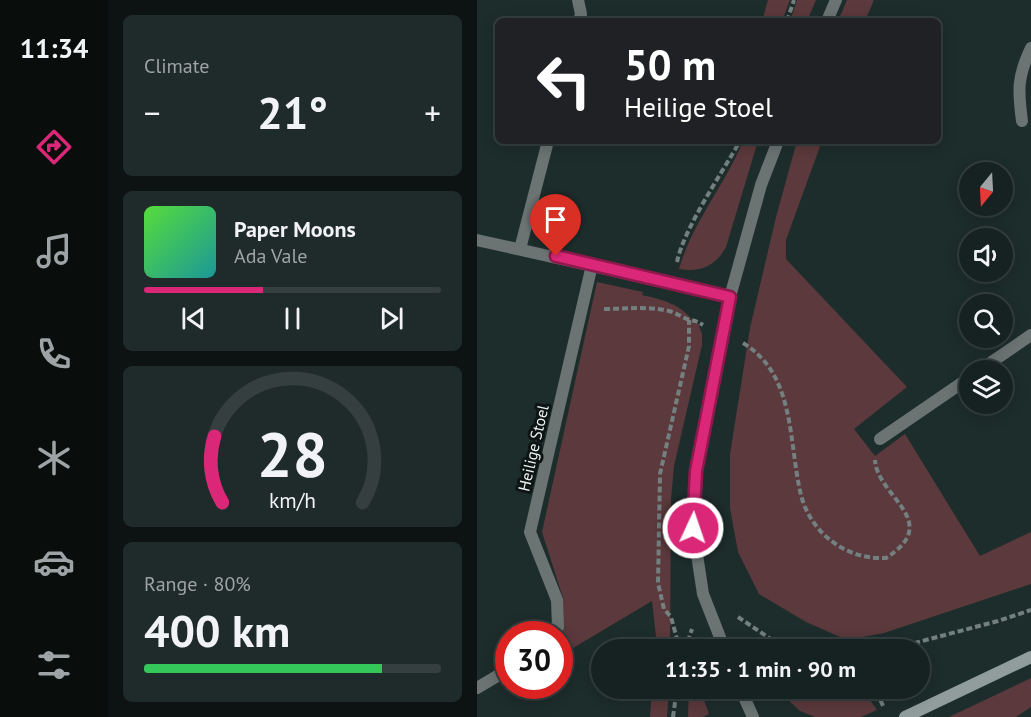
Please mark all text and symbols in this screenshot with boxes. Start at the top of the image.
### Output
text: 11:34 [20,31,88,65]
text: 50 m [624,37,716,92]
icon: left [525,42,603,120]
text: Climate [144,53,210,79]
text: 21° [257,83,328,141]
text: Heilige Stoel [624,90,773,124]
text: − [144,91,161,134]
text: + [424,91,441,134]
icon: directions [33,126,75,168]
north arrow [959,162,1013,216]
map controls [959,162,1013,414]
pin [530,194,581,256]
icon: arrive [539,203,572,236]
text: Paper Moons [234,215,356,243]
button: sound [959,228,1013,282]
icon: music [33,230,75,272]
text: Ada Vale [234,243,307,269]
button: search [959,294,1013,348]
icon: previous [177,302,210,335]
icon: pause [276,302,309,335]
icon: next [375,302,408,335]
icon: phone [33,333,75,375]
button: layers [959,360,1013,414]
street label: Heilige Stoel [513,402,553,493]
text: 28 [257,413,328,494]
icon: climate [33,437,75,479]
text: km/h [269,487,316,515]
position arrow [661,496,725,560]
icon: car [33,541,75,583]
text: Range · 80% [144,571,251,597]
text: 400 km [144,601,290,659]
speed limit sign: 30 [495,621,573,699]
icon: filters [33,644,75,686]
text: 11:35 · 1 min · 90 m [665,655,856,683]

